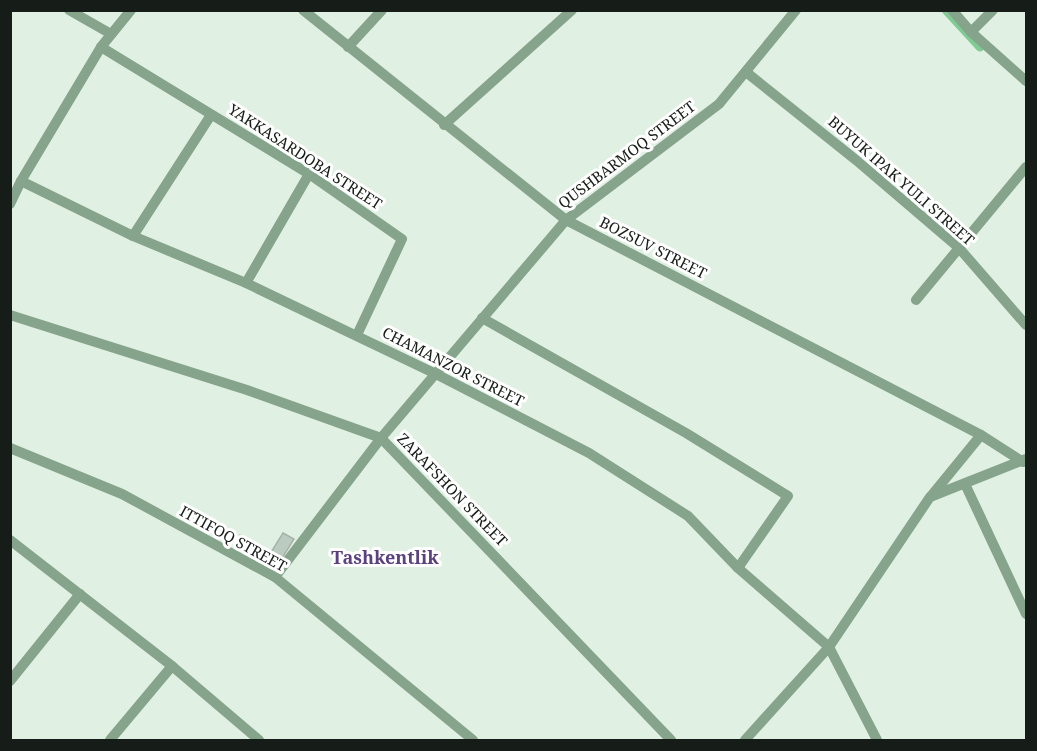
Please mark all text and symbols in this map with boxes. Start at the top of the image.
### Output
street label: QUSHBARMOQ STREET [554,96,699,212]
street label: YAKKASARDOBA STREET [224,98,386,213]
street label: BUYUK IPAK YULI STREET [824,111,979,249]
street label: BOZSUV STREET [597,212,710,283]
street label: CHAMANZOR STREET [379,322,528,411]
street label: ZARAFSHON STREET [393,428,512,550]
street label: ITTIFOQ STREET [177,500,290,576]
district label: Tashkentlik [331,545,439,569]

